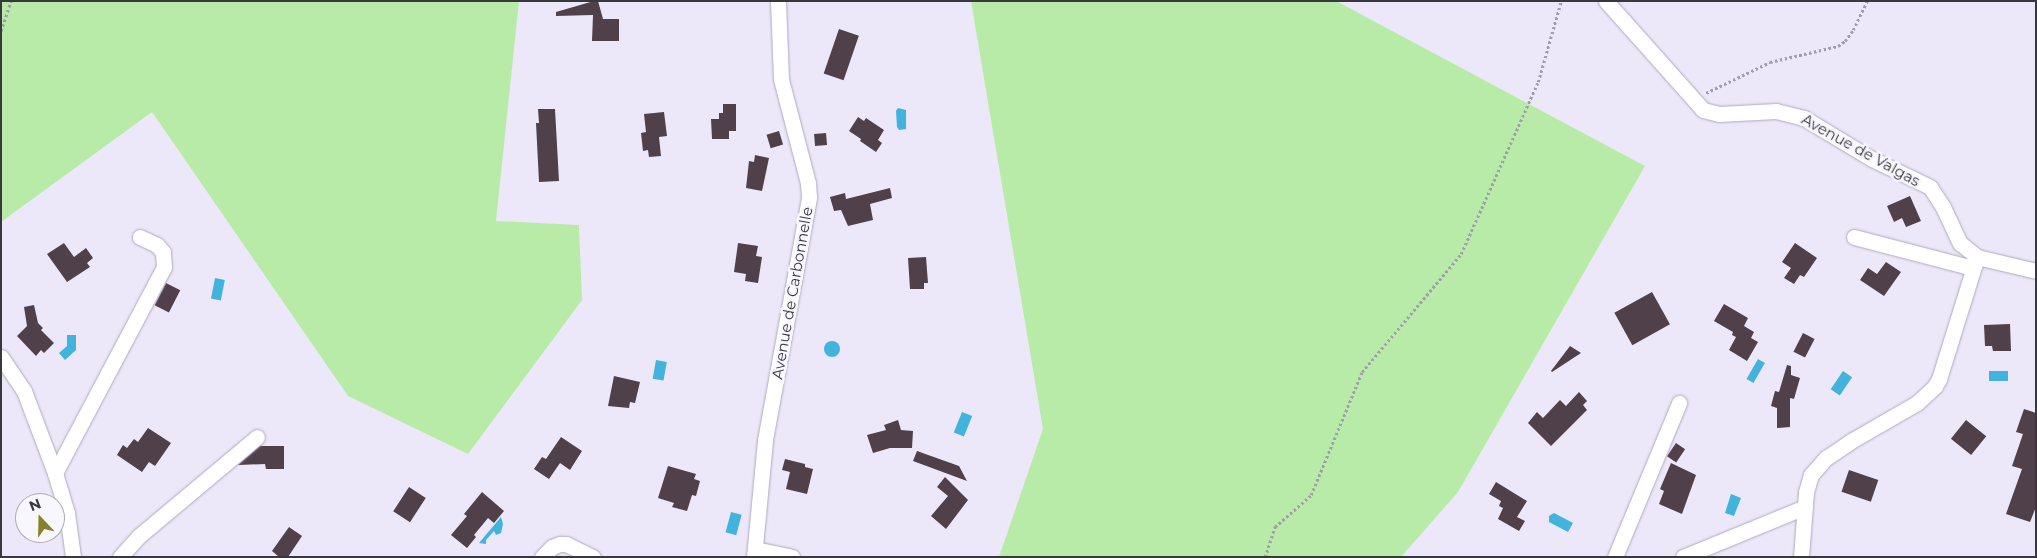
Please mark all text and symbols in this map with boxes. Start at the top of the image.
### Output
street label: Avenue de Valgas [1799,110,1923,190]
street label: Avenue de Carbonnelle [768,205,816,381]
north arrow [15,493,65,543]
text: N [26,495,43,515]

